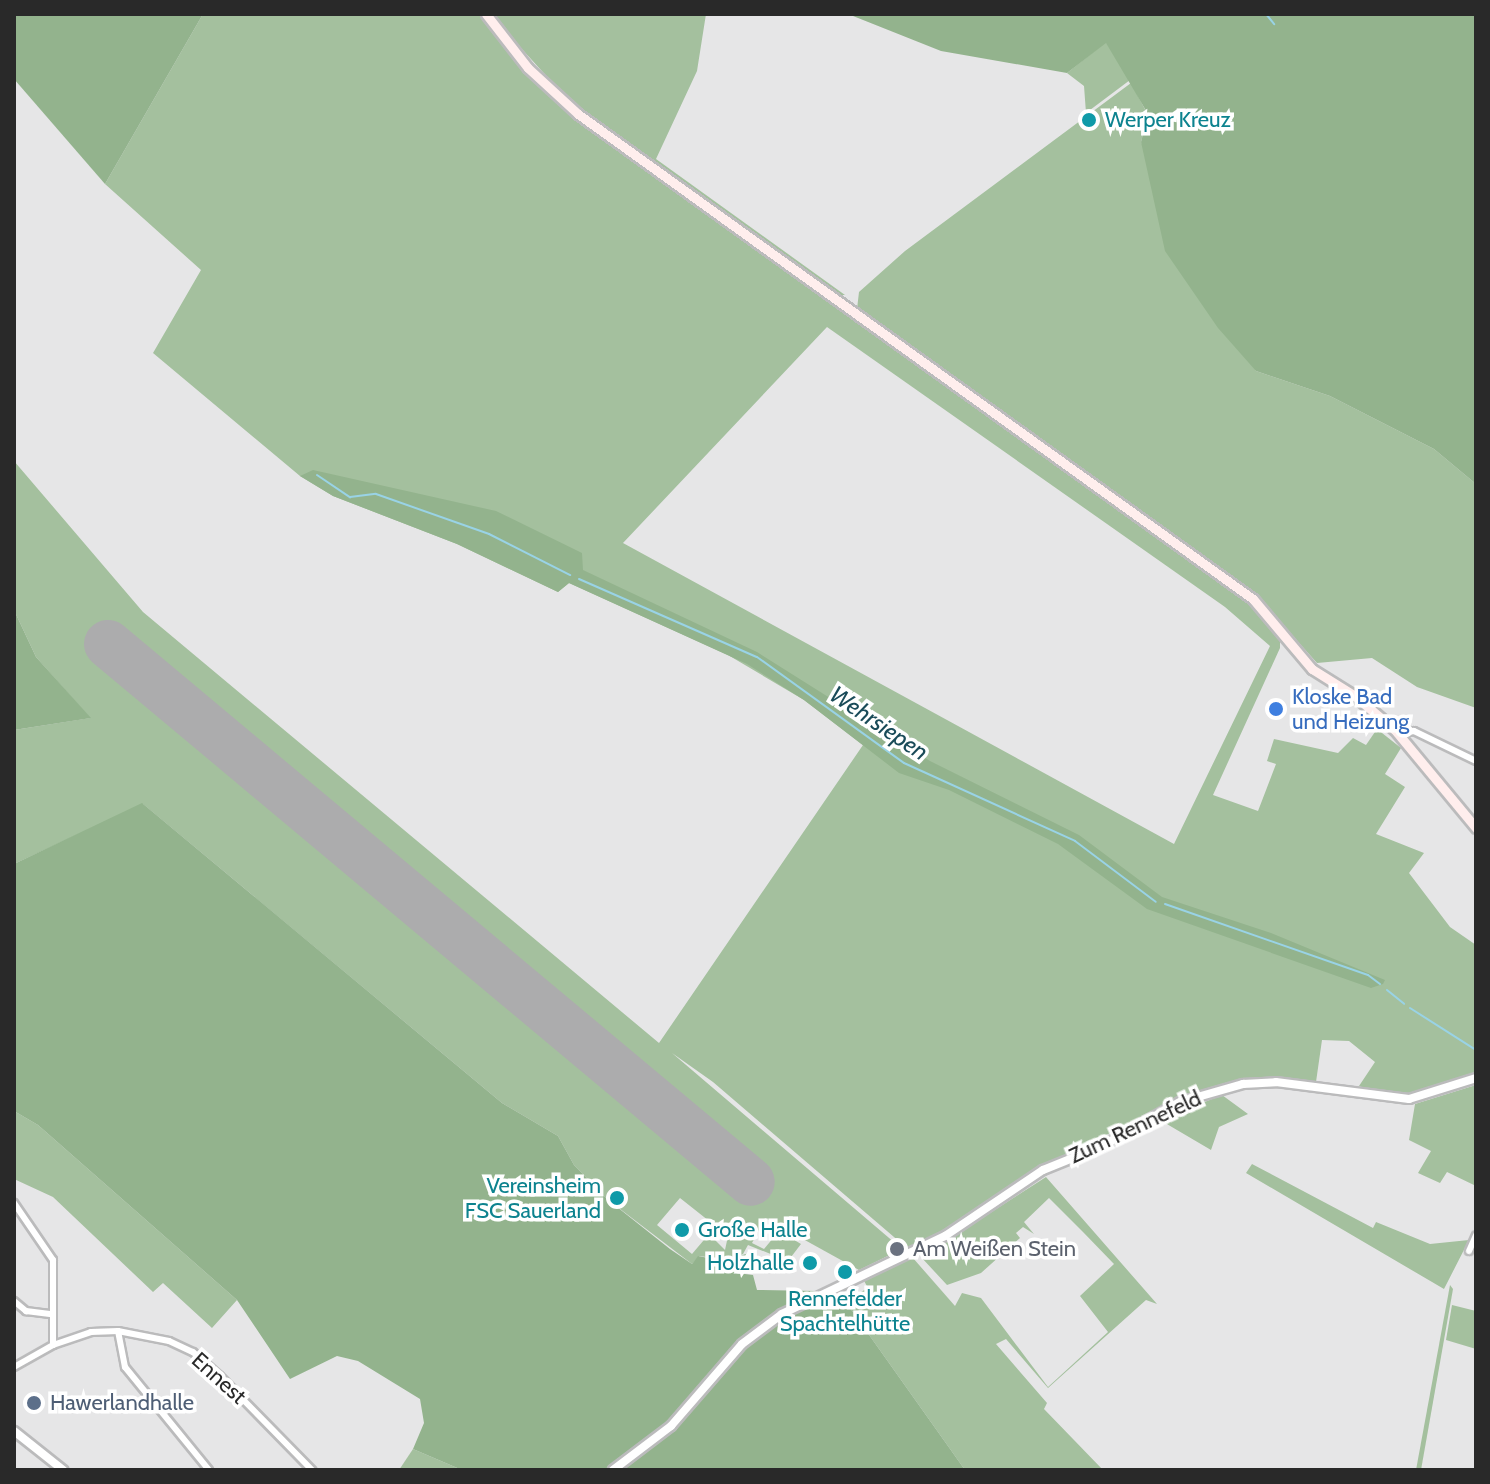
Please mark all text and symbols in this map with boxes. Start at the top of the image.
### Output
place label: Werper Kreuz [1105,107,1231,133]
marker: Werper Kreuz [1080,111,1098,129]
water label: Wehrsiepen [824,680,934,766]
place label: Kloske Bad und Heizung [1292,683,1409,734]
marker: Kloske Bad und Heizung [1267,700,1285,718]
street label: Zum Rennefeld [1065,1085,1205,1169]
place label: Vereinsheim FSC Sauerland [465,1172,601,1224]
marker: Vereinsheim FSC Sauerland [608,1189,626,1207]
place label: Große Halle [698,1217,808,1243]
marker: Große Halle [673,1221,691,1239]
place label: Am Weißen Stein [913,1236,1076,1262]
marker: Am Weißen Stein [888,1240,906,1258]
place label: Holzhalle [707,1250,794,1276]
marker: Holzhalle [801,1254,819,1272]
marker: Rennefelder Spachtelhütte [836,1263,854,1281]
place label: Rennefelder Spachtelhütte [780,1285,910,1336]
street label: Ennest [186,1347,252,1409]
place label: Hawerlandhalle [50,1390,194,1416]
marker: Hawerlandhalle [25,1394,43,1412]

